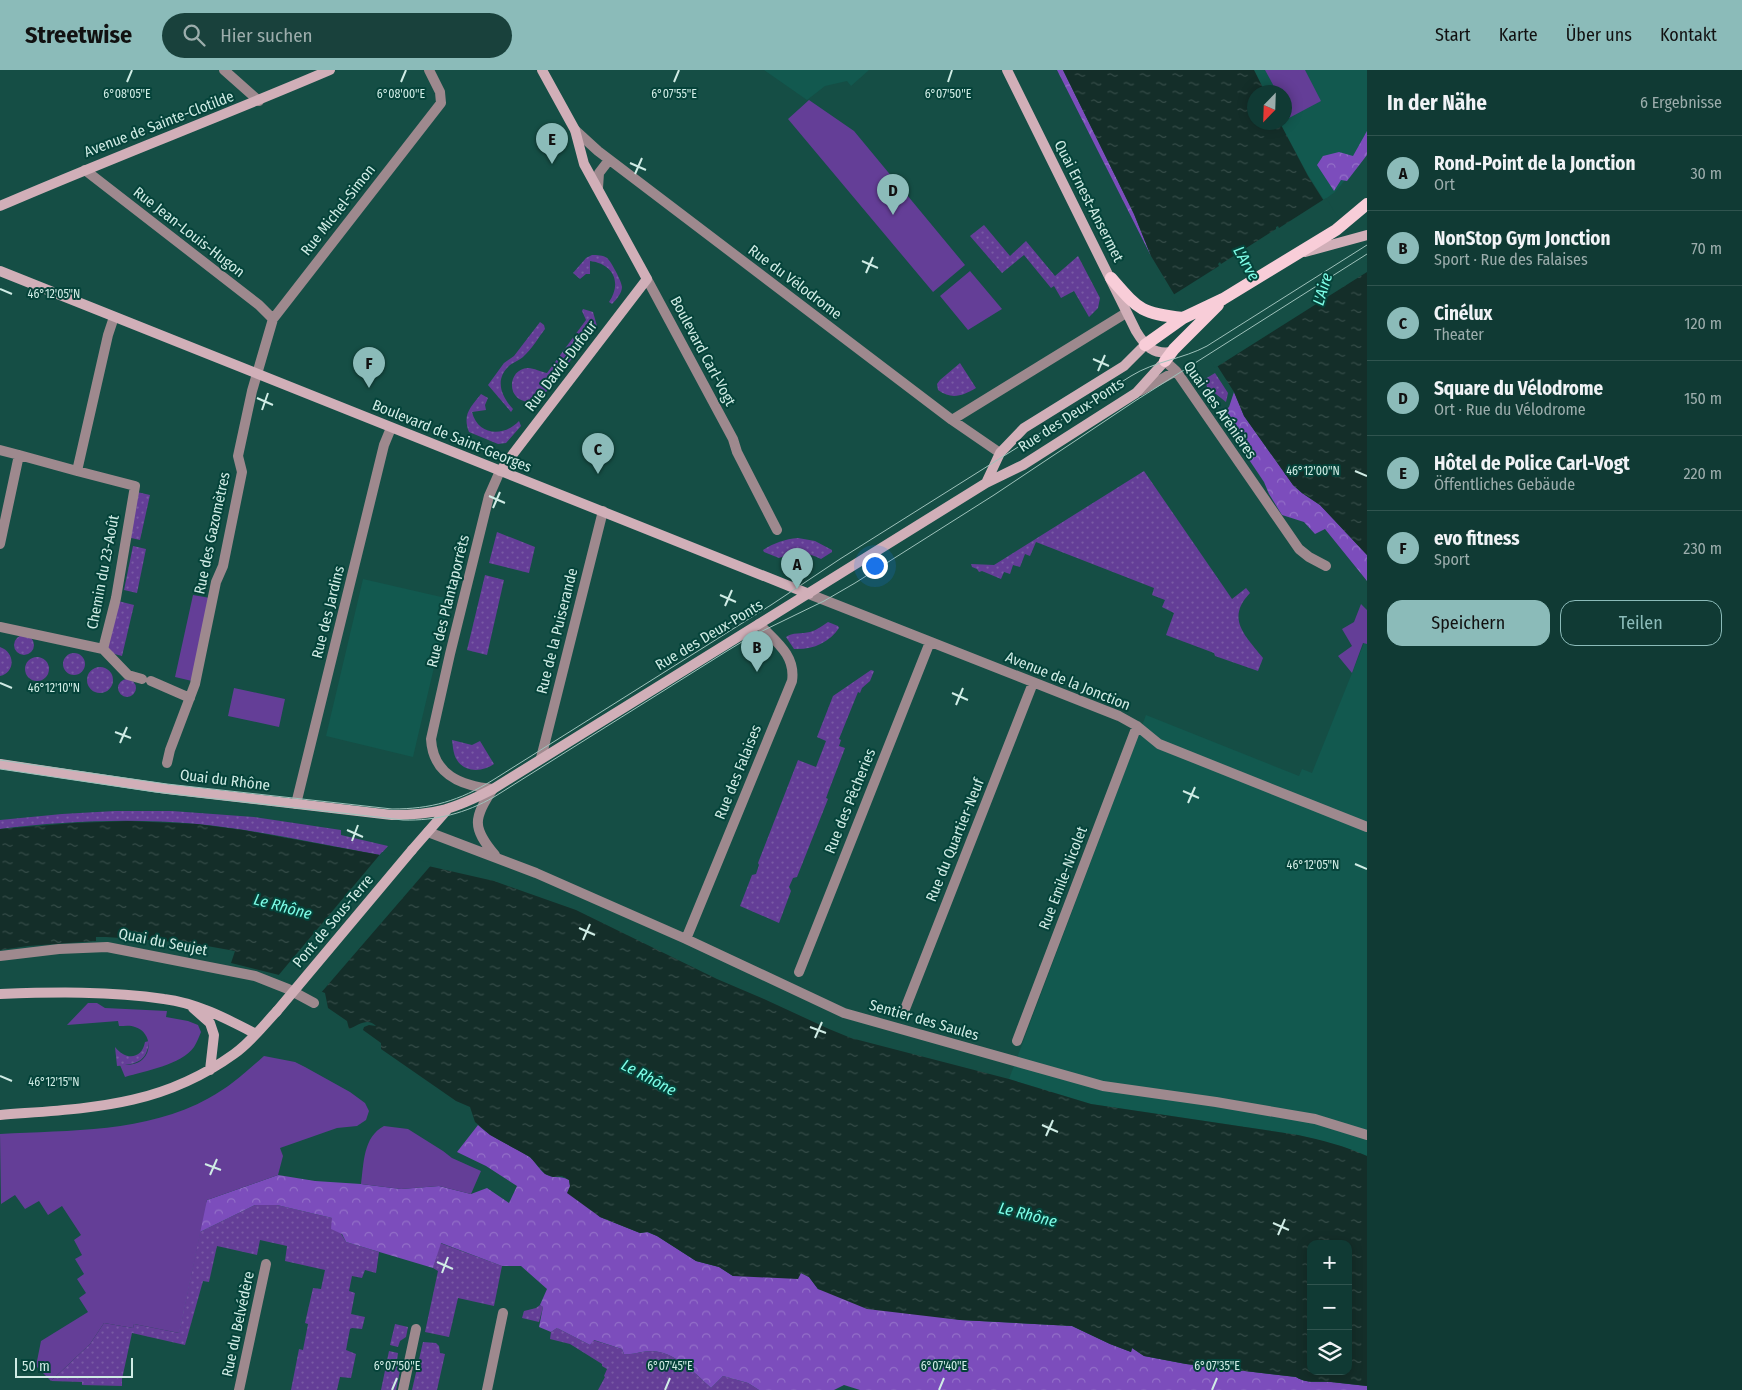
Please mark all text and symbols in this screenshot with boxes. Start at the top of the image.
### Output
search box [162,13,512,58]
text: Streetwise [25,21,132,49]
icon: search [180,21,208,49]
text: Hier suchen [220,24,313,47]
text: Start [1435,24,1471,46]
text: Karte [1499,24,1538,46]
text: Über uns [1566,24,1632,46]
text: Kontakt [1660,24,1717,46]
north arrow [1247,85,1292,130]
street label: Avenue de Sainte-Clotilde [82,87,236,161]
text: 6°08'05"E [103,87,151,101]
text: 6°08'00"E [377,87,426,101]
text: 6°07'55"E [651,87,697,101]
text: 6°07'50"E [925,87,972,101]
text: In der Nähe [1387,90,1487,116]
text: 6 Ergebnisse [1640,93,1722,112]
pin: E [536,123,568,164]
street label: Quai Ernest-Ansermet [1051,137,1128,265]
text: Rond-Point de la Jonction [1434,152,1635,175]
street label: Rue Michel-Simon [297,161,379,259]
text: A [1399,164,1407,183]
text: 30 m [1690,164,1722,183]
pin: D [877,174,909,215]
text: Ort [1434,175,1455,194]
street label: Rue Jean-Louis-Hugon [130,183,248,281]
text: NonStop Gym Jonction [1434,227,1610,250]
text: B [1399,239,1407,258]
text: 70 m [1691,239,1722,258]
street label: Rue du Vélodrome [745,241,845,323]
water label: L'Arve [1229,243,1264,284]
text: Sport · Rue des Falaises [1434,250,1588,269]
water label: L'Aire [1309,270,1337,308]
text: 46°12'05"N [28,287,80,301]
street label: Boulevard Carl-Vogt [667,293,740,409]
text: Cinélux [1434,302,1492,325]
text: C [1399,314,1407,333]
text: 120 m [1684,314,1722,333]
street label: Rue David-Dufour [521,317,601,415]
text: Theater [1434,325,1484,344]
pin: F [353,347,385,388]
street label: Quai des Arénières [1180,358,1260,462]
street label: Rue des Deux-Ponts [1015,374,1127,456]
text: Square du Vélodrome [1434,377,1603,400]
text: D [1398,389,1408,408]
text: 150 m [1684,389,1722,408]
street label: Boulevard de Saint-Georges [370,396,534,476]
text: Ort · Rue du Vélodrome [1434,400,1586,419]
pin: C [582,433,614,474]
text: Hôtel de Police Carl-Vogt [1434,452,1630,475]
text: 46°12'00"N [1286,464,1340,478]
text: E [1399,464,1407,483]
text: 220 m [1683,464,1722,483]
street label: Rue des Gazomètres [190,470,234,596]
text: Öffentliches Gebäude [1434,475,1575,494]
street label: Chemin du 23-Août [83,513,123,631]
text: evo fitness [1434,527,1520,550]
street label: Rue des Plantaporrêts [423,533,473,669]
text: F [1399,539,1407,558]
text: 230 m [1683,539,1722,558]
pin: A [781,548,813,589]
text: Sport [1434,550,1470,569]
your location [862,553,888,579]
street label: Rue des Jardins [308,564,348,660]
street label: Rue de la Puiserande [533,566,581,696]
street label: Rue des Deux-Ponts [652,596,766,674]
button: Speichern [1387,600,1550,646]
button: Teilen [1560,600,1722,646]
pin: B [741,631,773,672]
street label: Avenue de la Jonction [1003,648,1133,714]
text: 46°12'10"N [28,681,80,695]
street label: Rue des Falaises [711,722,765,822]
street label: Rue des Pêcheries [821,746,879,856]
street label: Quai du Rhône [179,766,271,794]
street label: Rue du Quartier-Neuf [922,774,989,904]
street label: Rue Emile-Nicolet [1035,824,1091,932]
text: 46°12'05"N [1287,858,1339,872]
street label: Pont de Sous-Terre [289,871,377,971]
water label: Le Rhône [252,890,314,923]
street label: Quai du Seujet [117,925,209,959]
street label: Sentier des Saules [867,996,981,1044]
water label: Le Rhône [618,1055,680,1100]
text: 46°12'15"N [28,1075,80,1089]
water label: Le Rhône [997,1198,1059,1231]
map controls [1307,1240,1352,1375]
button: + [1307,1240,1352,1285]
street label: Rue du Belvédère [218,1270,258,1378]
button: − [1307,1285,1352,1330]
button: layers [1307,1330,1352,1375]
scale bar [15,1355,132,1378]
text: 50 m [22,1358,50,1375]
text: 6°07'50"E [374,1359,421,1373]
text: 6°07'45"E [647,1359,693,1373]
text: 6°07'40"E [921,1359,968,1373]
text: 6°07'35"E [1194,1359,1240,1373]

